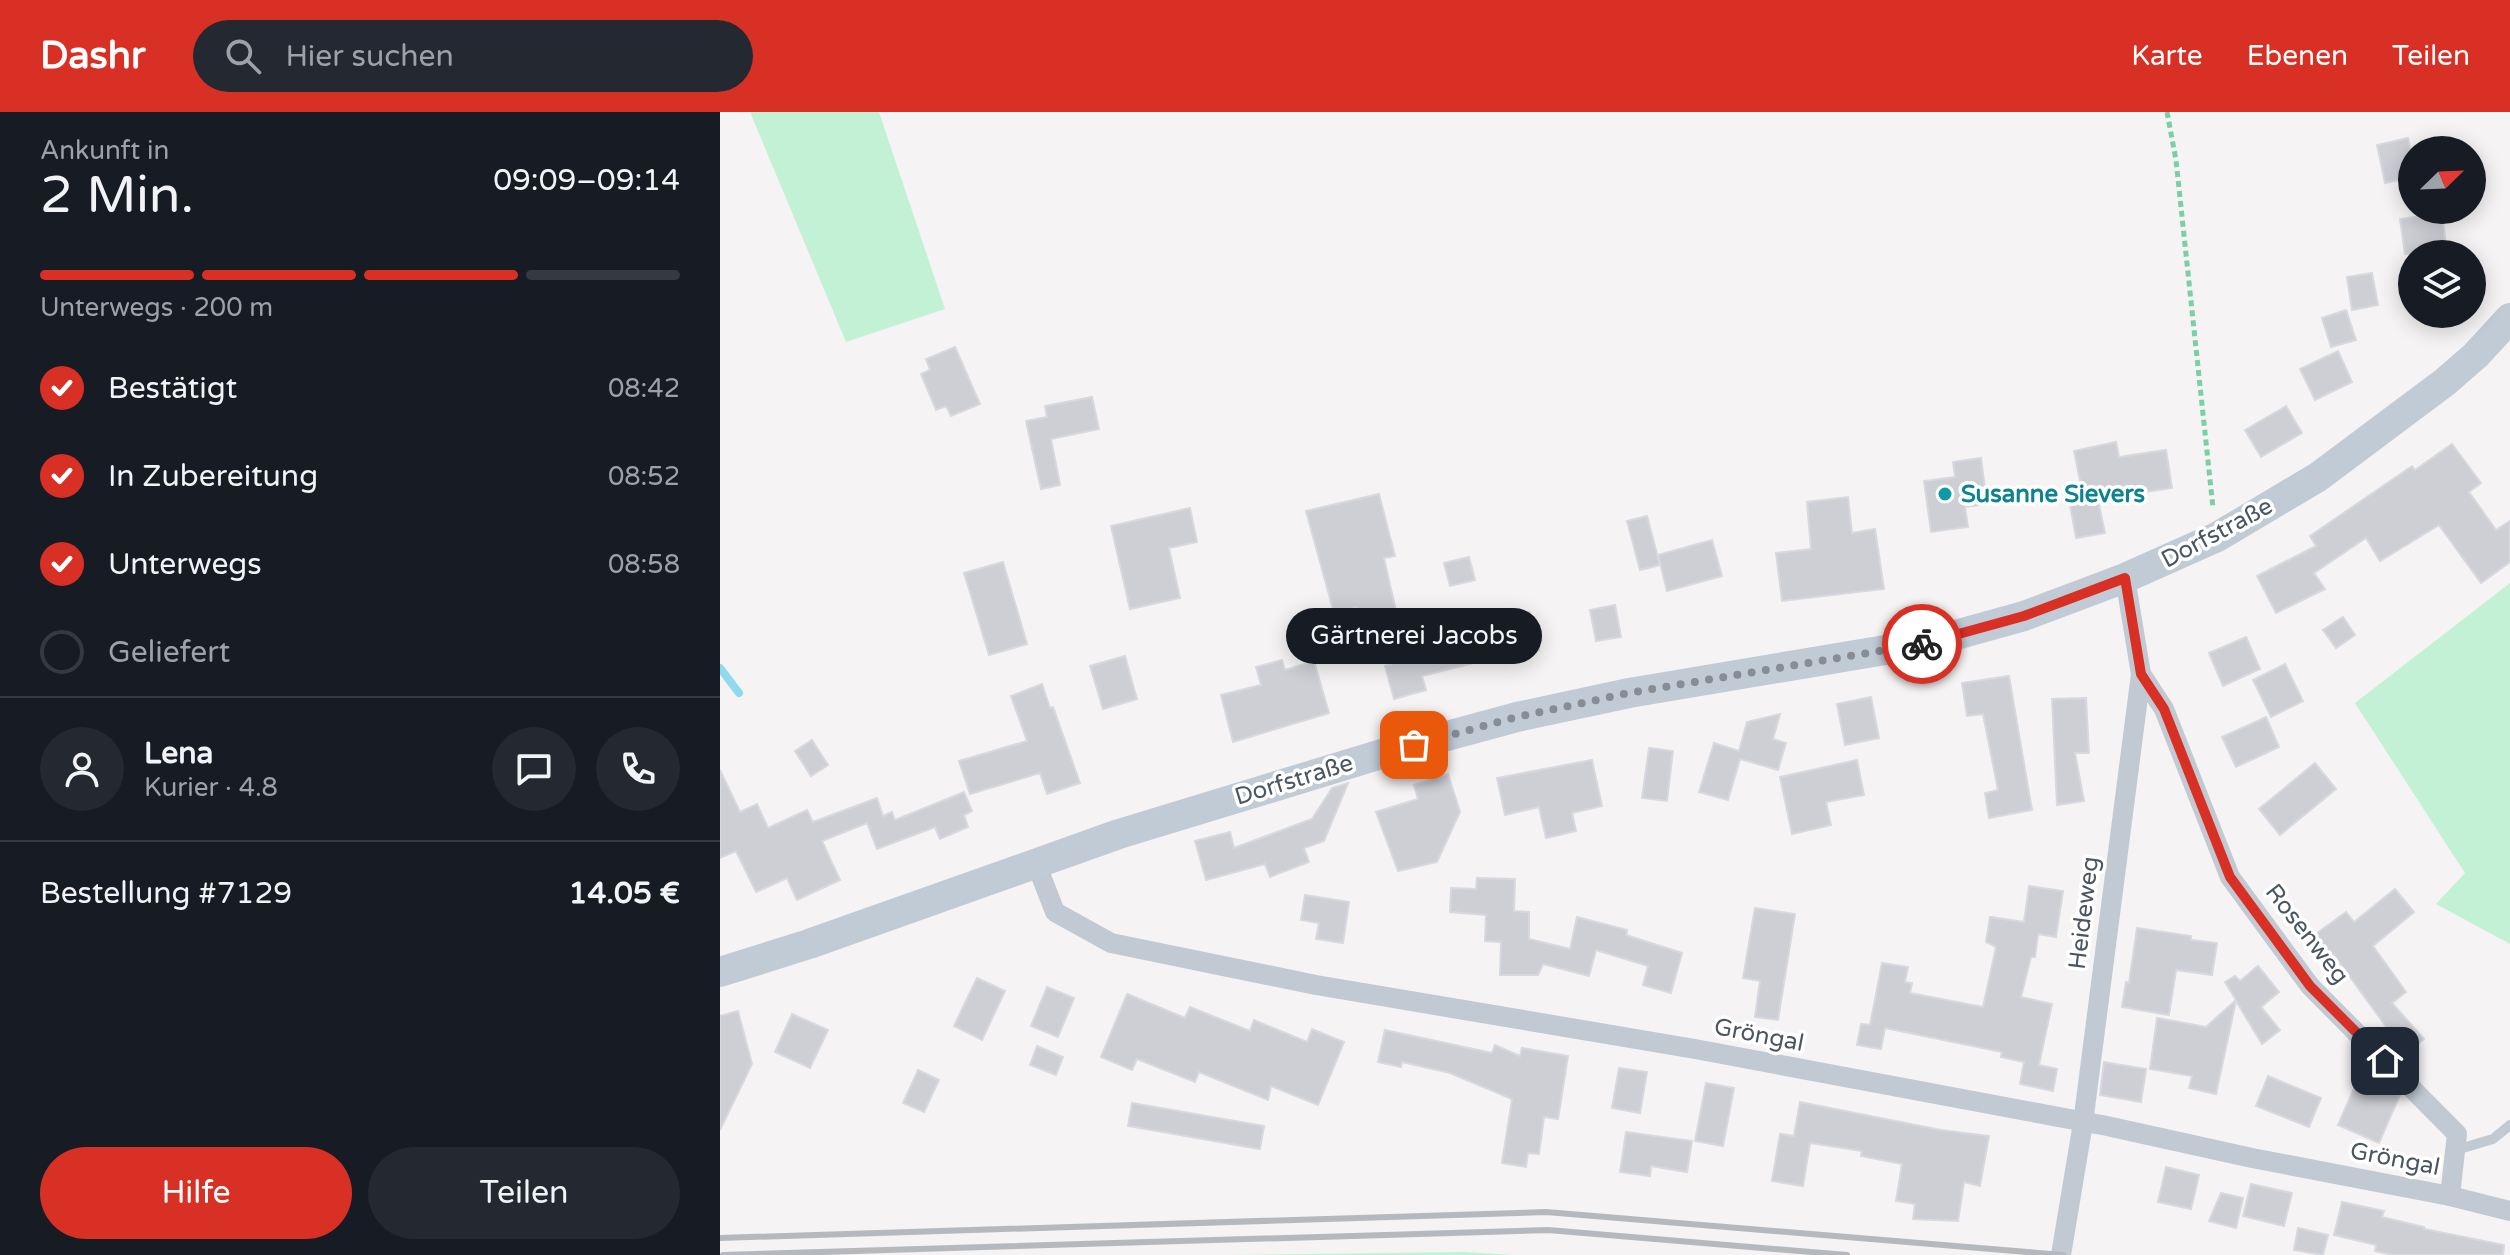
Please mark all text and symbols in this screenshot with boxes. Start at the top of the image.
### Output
search box [193,20,753,92]
text: Dashr [40,33,145,79]
icon: search [221,34,265,78]
text: Hier suchen [285,38,454,75]
text: Karte [2131,39,2203,73]
text: Ebenen [2247,39,2348,73]
text: Teilen [2392,39,2470,73]
text: Ankunft in [40,135,169,166]
north arrow [2398,136,2486,224]
map controls [2398,136,2486,328]
text: 09:09–09:14 [493,162,680,199]
text: 2 Min. [40,164,194,227]
button: layers [2398,240,2486,328]
text: Unterwegs · 200 m [40,292,273,323]
icon: check [40,366,84,410]
text: Bestätigt [108,370,237,407]
text: 08:42 [608,373,680,404]
icon: check [40,454,84,498]
text: In Zubereitung [108,458,318,495]
text: 08:52 [608,461,680,492]
place label: Susanne Sievers [1961,480,2145,509]
marker: Susanne Sievers [1936,485,1954,503]
street label: Dorfstraße [2156,492,2278,574]
icon: check [40,542,84,586]
text: Unterwegs [108,546,262,583]
text: 08:58 [608,549,680,580]
courier [1882,604,1962,684]
callout: Gärtnerei Jacobs [1286,609,1542,665]
text: Gärtnerei Jacobs [1310,620,1518,651]
icon: bike [1900,622,1944,666]
text: Geliefert [108,634,230,671]
pin [1380,711,1448,779]
icon: bag [1392,723,1436,767]
button: person [40,727,124,811]
button: chat [492,727,576,811]
button: phone [596,727,680,811]
text: Lena [144,735,213,772]
street label: Dorfstraße [1231,748,1357,812]
text: Kurier · 4.8 [144,772,278,803]
street label: Heideweg [2063,855,2105,971]
text: Bestellung #7129 [40,875,292,912]
text: 14.05 € [569,875,680,912]
street label: Rosenweg [2259,878,2355,990]
street label: Gröngal [1712,1012,1806,1058]
pin [2351,1027,2419,1095]
icon: home [2363,1039,2407,1083]
street label: Gröngal [2348,1136,2442,1182]
button: Hilfe [40,1147,352,1239]
button: Teilen [368,1147,680,1239]

